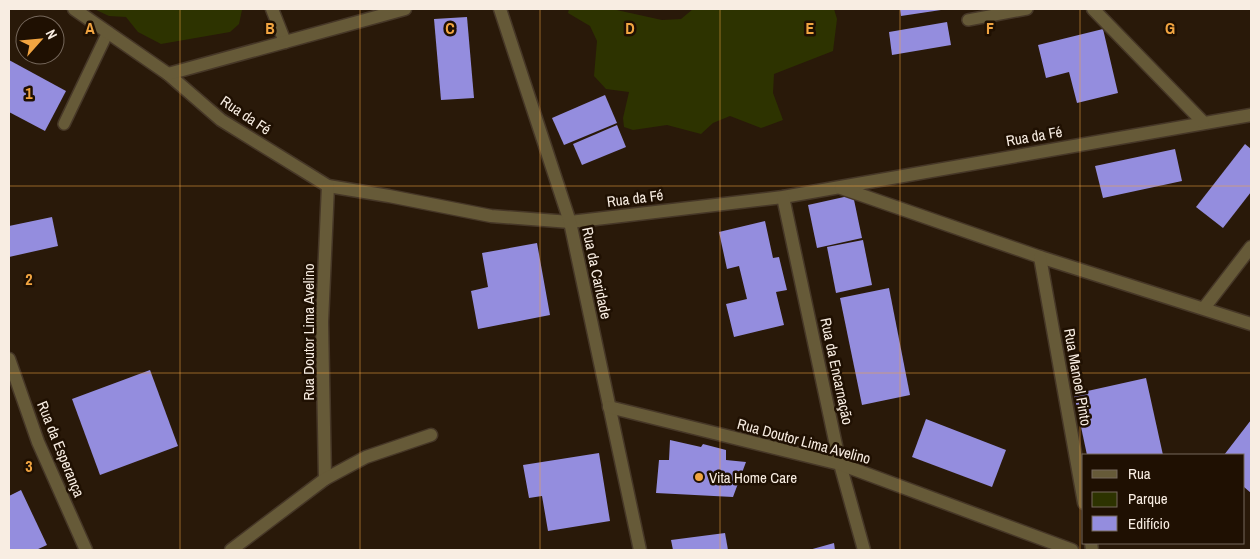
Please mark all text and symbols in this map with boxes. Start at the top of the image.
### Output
north arrow [15,15,65,65]
text: A [85,17,95,39]
text: B [265,17,275,39]
text: C [445,17,455,39]
text: D [625,17,635,39]
text: E [806,17,815,39]
text: F [986,17,994,39]
text: G [1165,17,1175,39]
text: N [42,26,61,42]
text: 1 [25,82,33,104]
street label: Rua da Fé [217,90,276,140]
street label: Rua da Fé [1004,121,1064,151]
street label: Rua da Fé [606,184,665,212]
street label: Rua da Caridade [577,225,617,321]
street label: Rua Doutor Lima Avelino [298,263,319,401]
text: 2 [25,268,33,290]
street label: Rua da Encarnação [815,316,859,427]
street label: Rua Manoel Pinto [1059,327,1097,427]
street label: Rua da Esperança [32,398,90,500]
street label: Rua Doutor Lima Avelino [735,413,873,469]
legend [1082,454,1245,544]
text: 3 [25,455,33,477]
text: Rua [1128,463,1151,484]
place label: Vita Home Care [709,467,797,488]
marker: Vita Home Care [693,471,705,483]
text: Parque [1128,488,1168,509]
text: Edifício [1128,513,1170,534]

